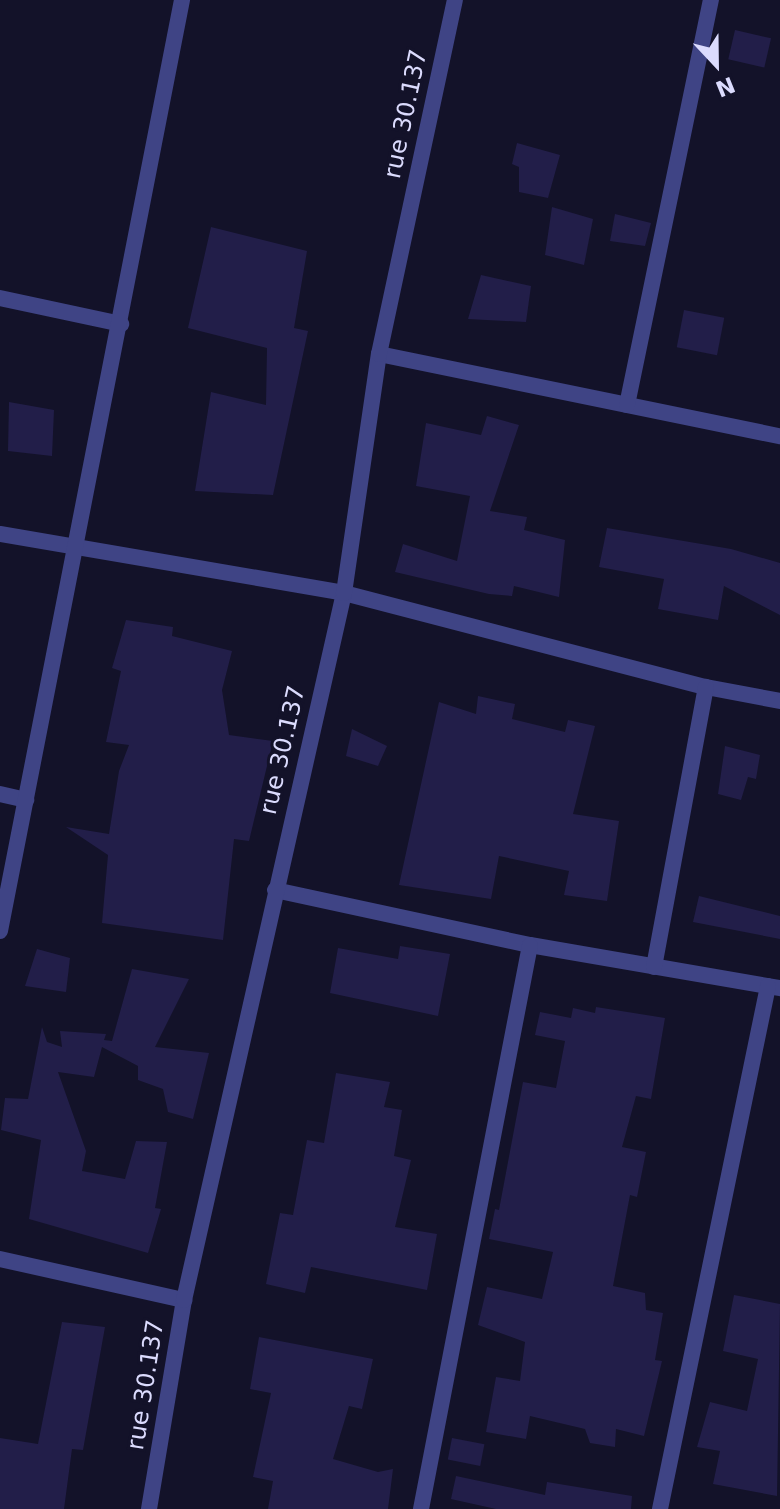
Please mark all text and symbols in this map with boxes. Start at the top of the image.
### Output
north arrow [676,24,756,104]
street label: rue 30.137 [378,47,434,181]
text: N [712,72,738,102]
street label: rue 30.137 [254,683,312,817]
street label: rue 30.137 [121,1318,171,1452]

